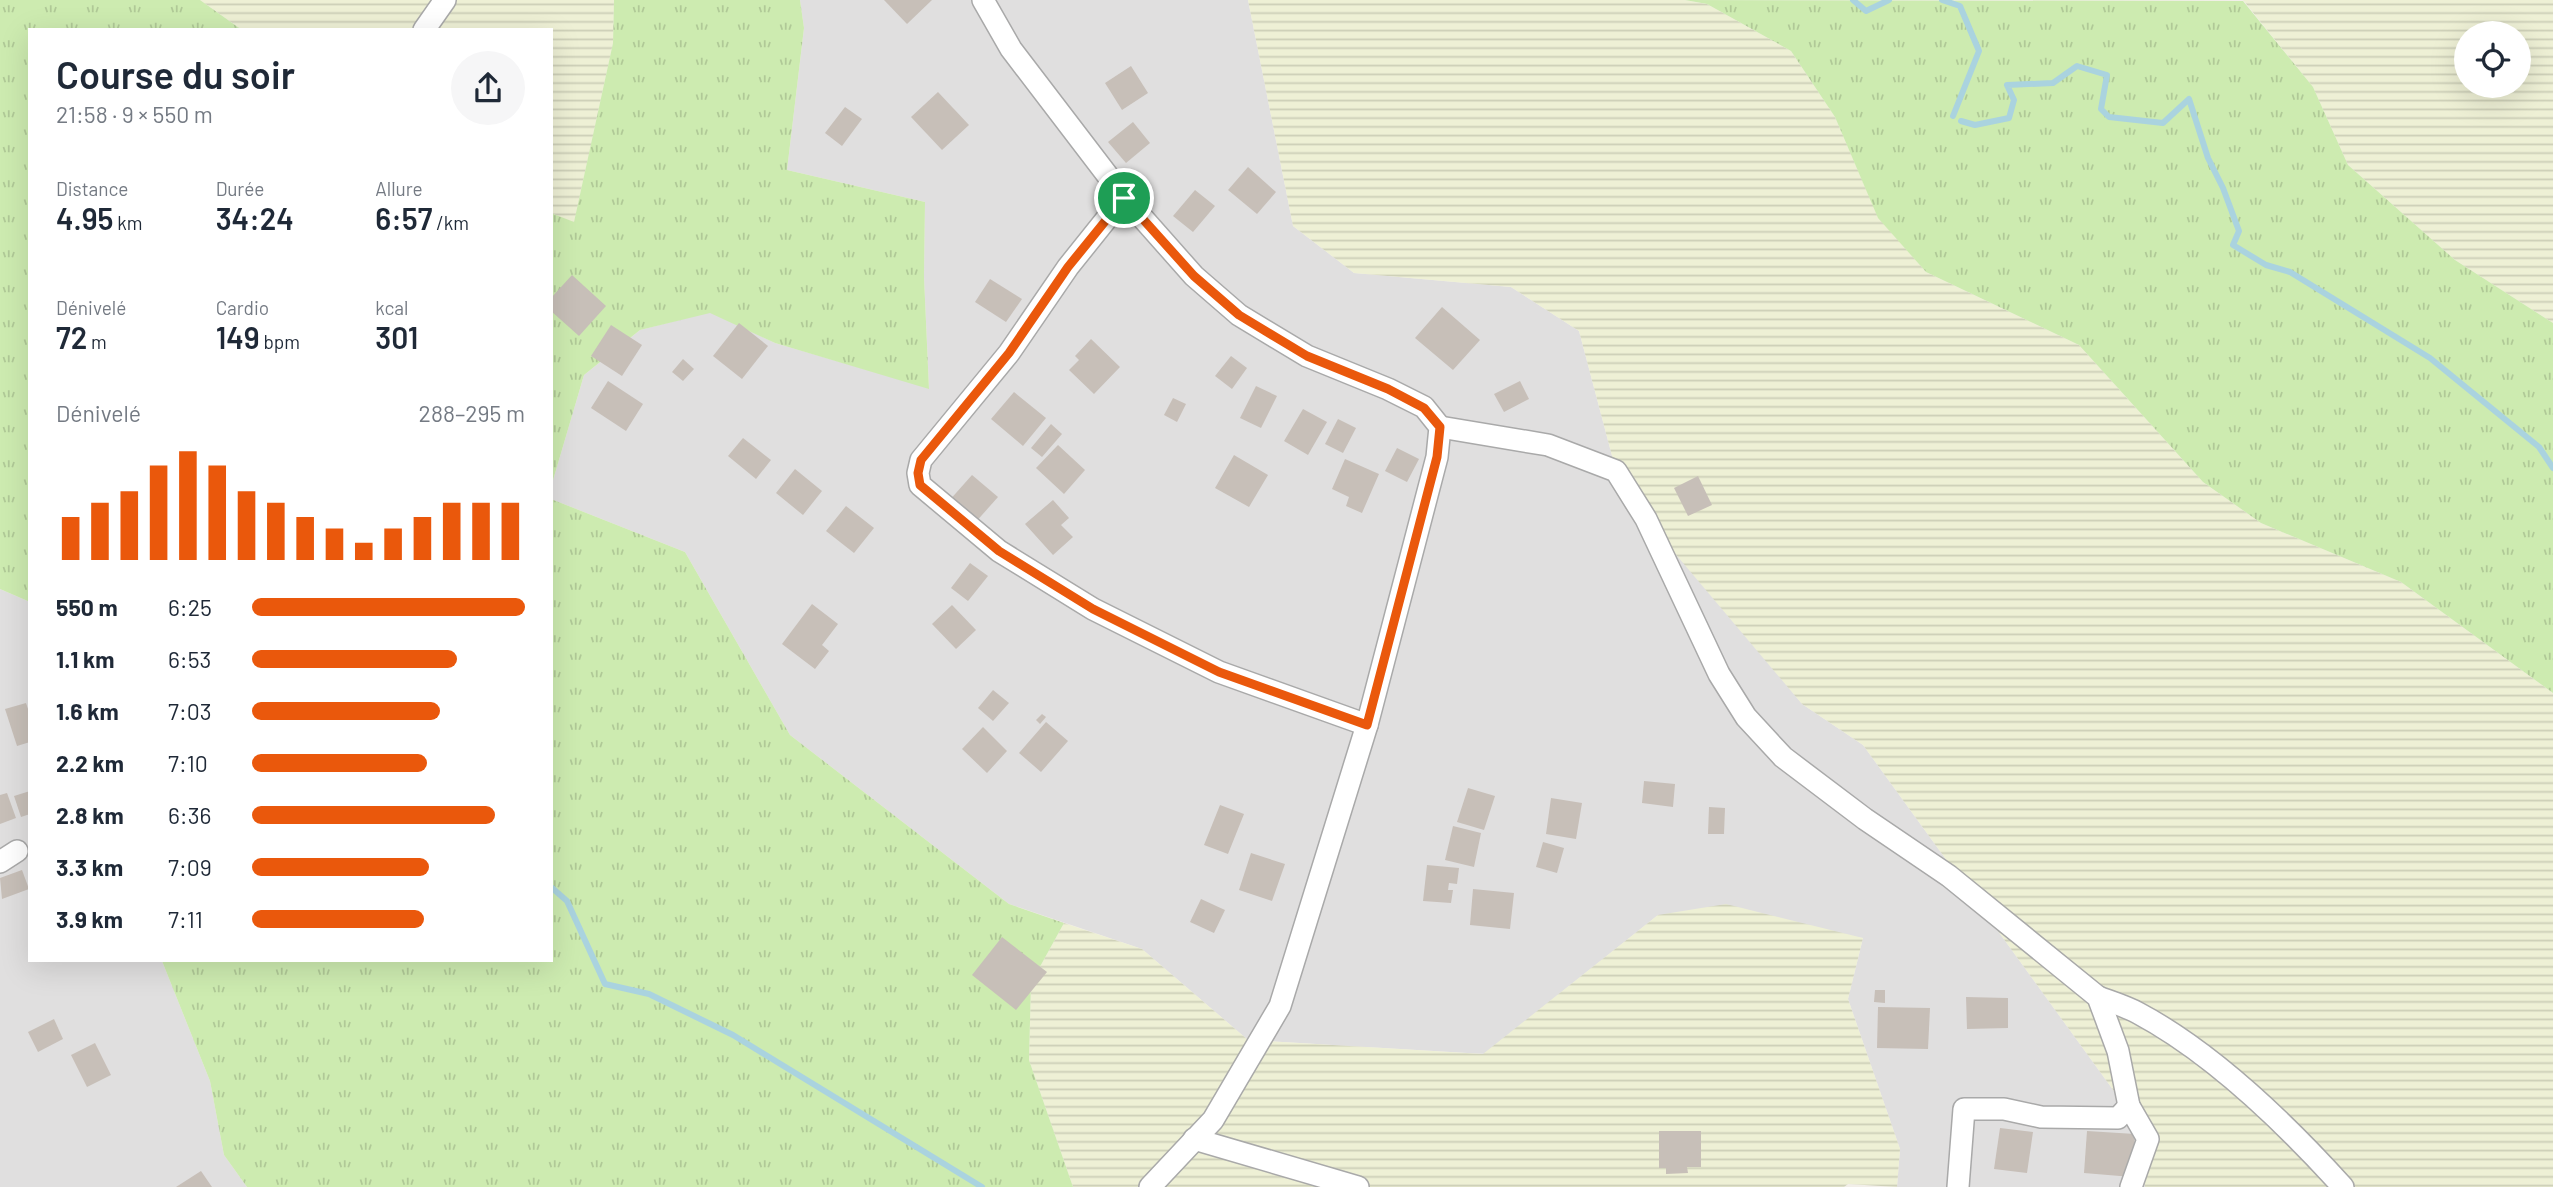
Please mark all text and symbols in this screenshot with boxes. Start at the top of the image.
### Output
map controls [2454,21,2531,98]
button: locate [2454,21,2531,98]
text: Course du soir [56,51,295,97]
button: share [451,51,525,125]
text: 21:58 · 9 × 550 m [56,100,213,128]
pin [1094,168,1154,228]
text: Distance [56,177,128,200]
text: Durée [216,177,264,200]
text: Allure [375,177,423,200]
icon: arrive [1105,179,1143,217]
text: 4.95 [56,200,113,236]
text: 34:24 [216,200,294,236]
text: 6:57 [375,200,432,236]
text: km [113,211,143,234]
text: /km [432,211,469,234]
text: Dénivelé [56,296,126,319]
text: Cardio [216,296,269,319]
text: kcal [375,296,408,319]
text: 72 [56,319,87,355]
text: 149 [216,319,260,355]
text: 301 [375,319,418,355]
text: m [87,330,107,353]
text: bpm [260,330,300,353]
text: Dénivelé [56,399,141,427]
text: 288–295 m [419,399,525,427]
text: 550 m [56,593,118,621]
text: 6:25 [168,593,212,621]
text: 1.1 km [56,645,115,673]
text: 6:53 [168,645,211,673]
text: 1.6 km [56,697,119,725]
text: 7:03 [168,697,212,725]
text: 2.2 km [56,749,124,777]
text: 7:10 [168,749,208,777]
text: 2.8 km [56,801,124,829]
text: 6:36 [168,801,211,829]
text: 3.3 km [56,853,123,881]
text: 7:09 [168,853,212,881]
text: 3.9 km [56,905,123,933]
text: 7:11 [168,905,203,933]

